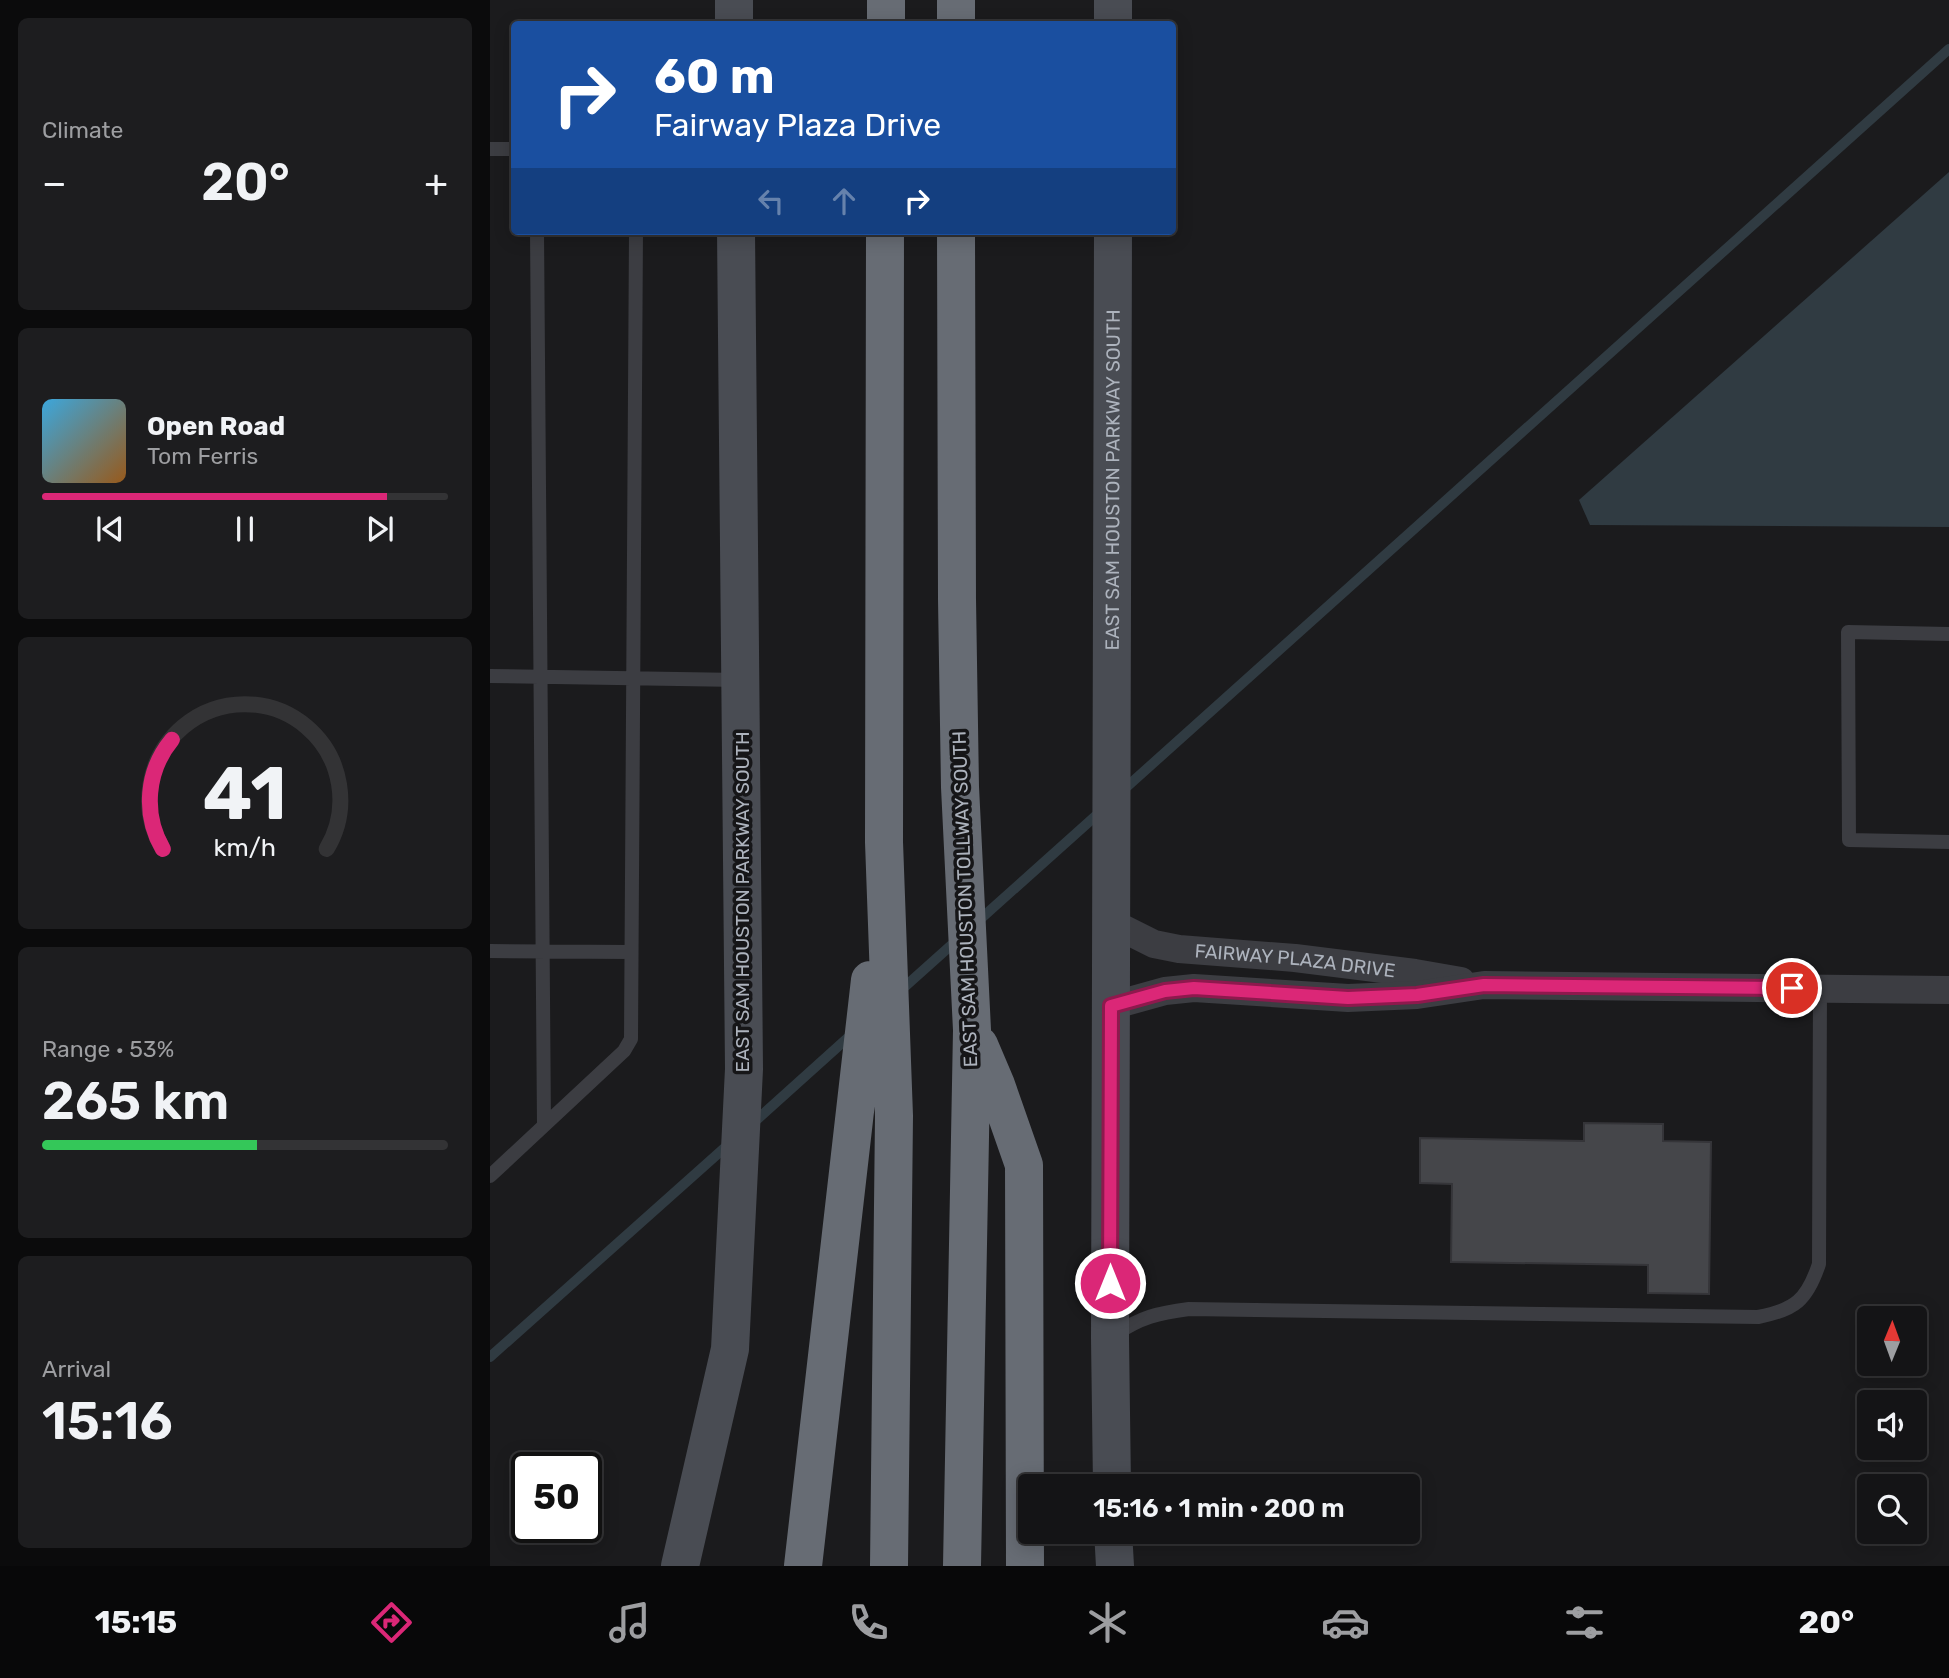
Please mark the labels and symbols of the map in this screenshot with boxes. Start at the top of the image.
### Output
street label: EAST SAM HOUSTON PARKWAY SOUTH [1100,309,1124,651]
street label: EAST SAM HOUSTON TOLLWAY SOUTH [948,730,982,1068]
street label: EAST SAM HOUSTON PARKWAY SOUTH [731,732,754,1072]
street label: FAIRWAY PLAZA DRIVE [1194,939,1397,982]
pin [1762,958,1822,1018]
position arrow [1073,1246,1147,1320]
north arrow [1857,1306,1927,1376]
speed limit sign: 50 [511,1452,602,1543]

